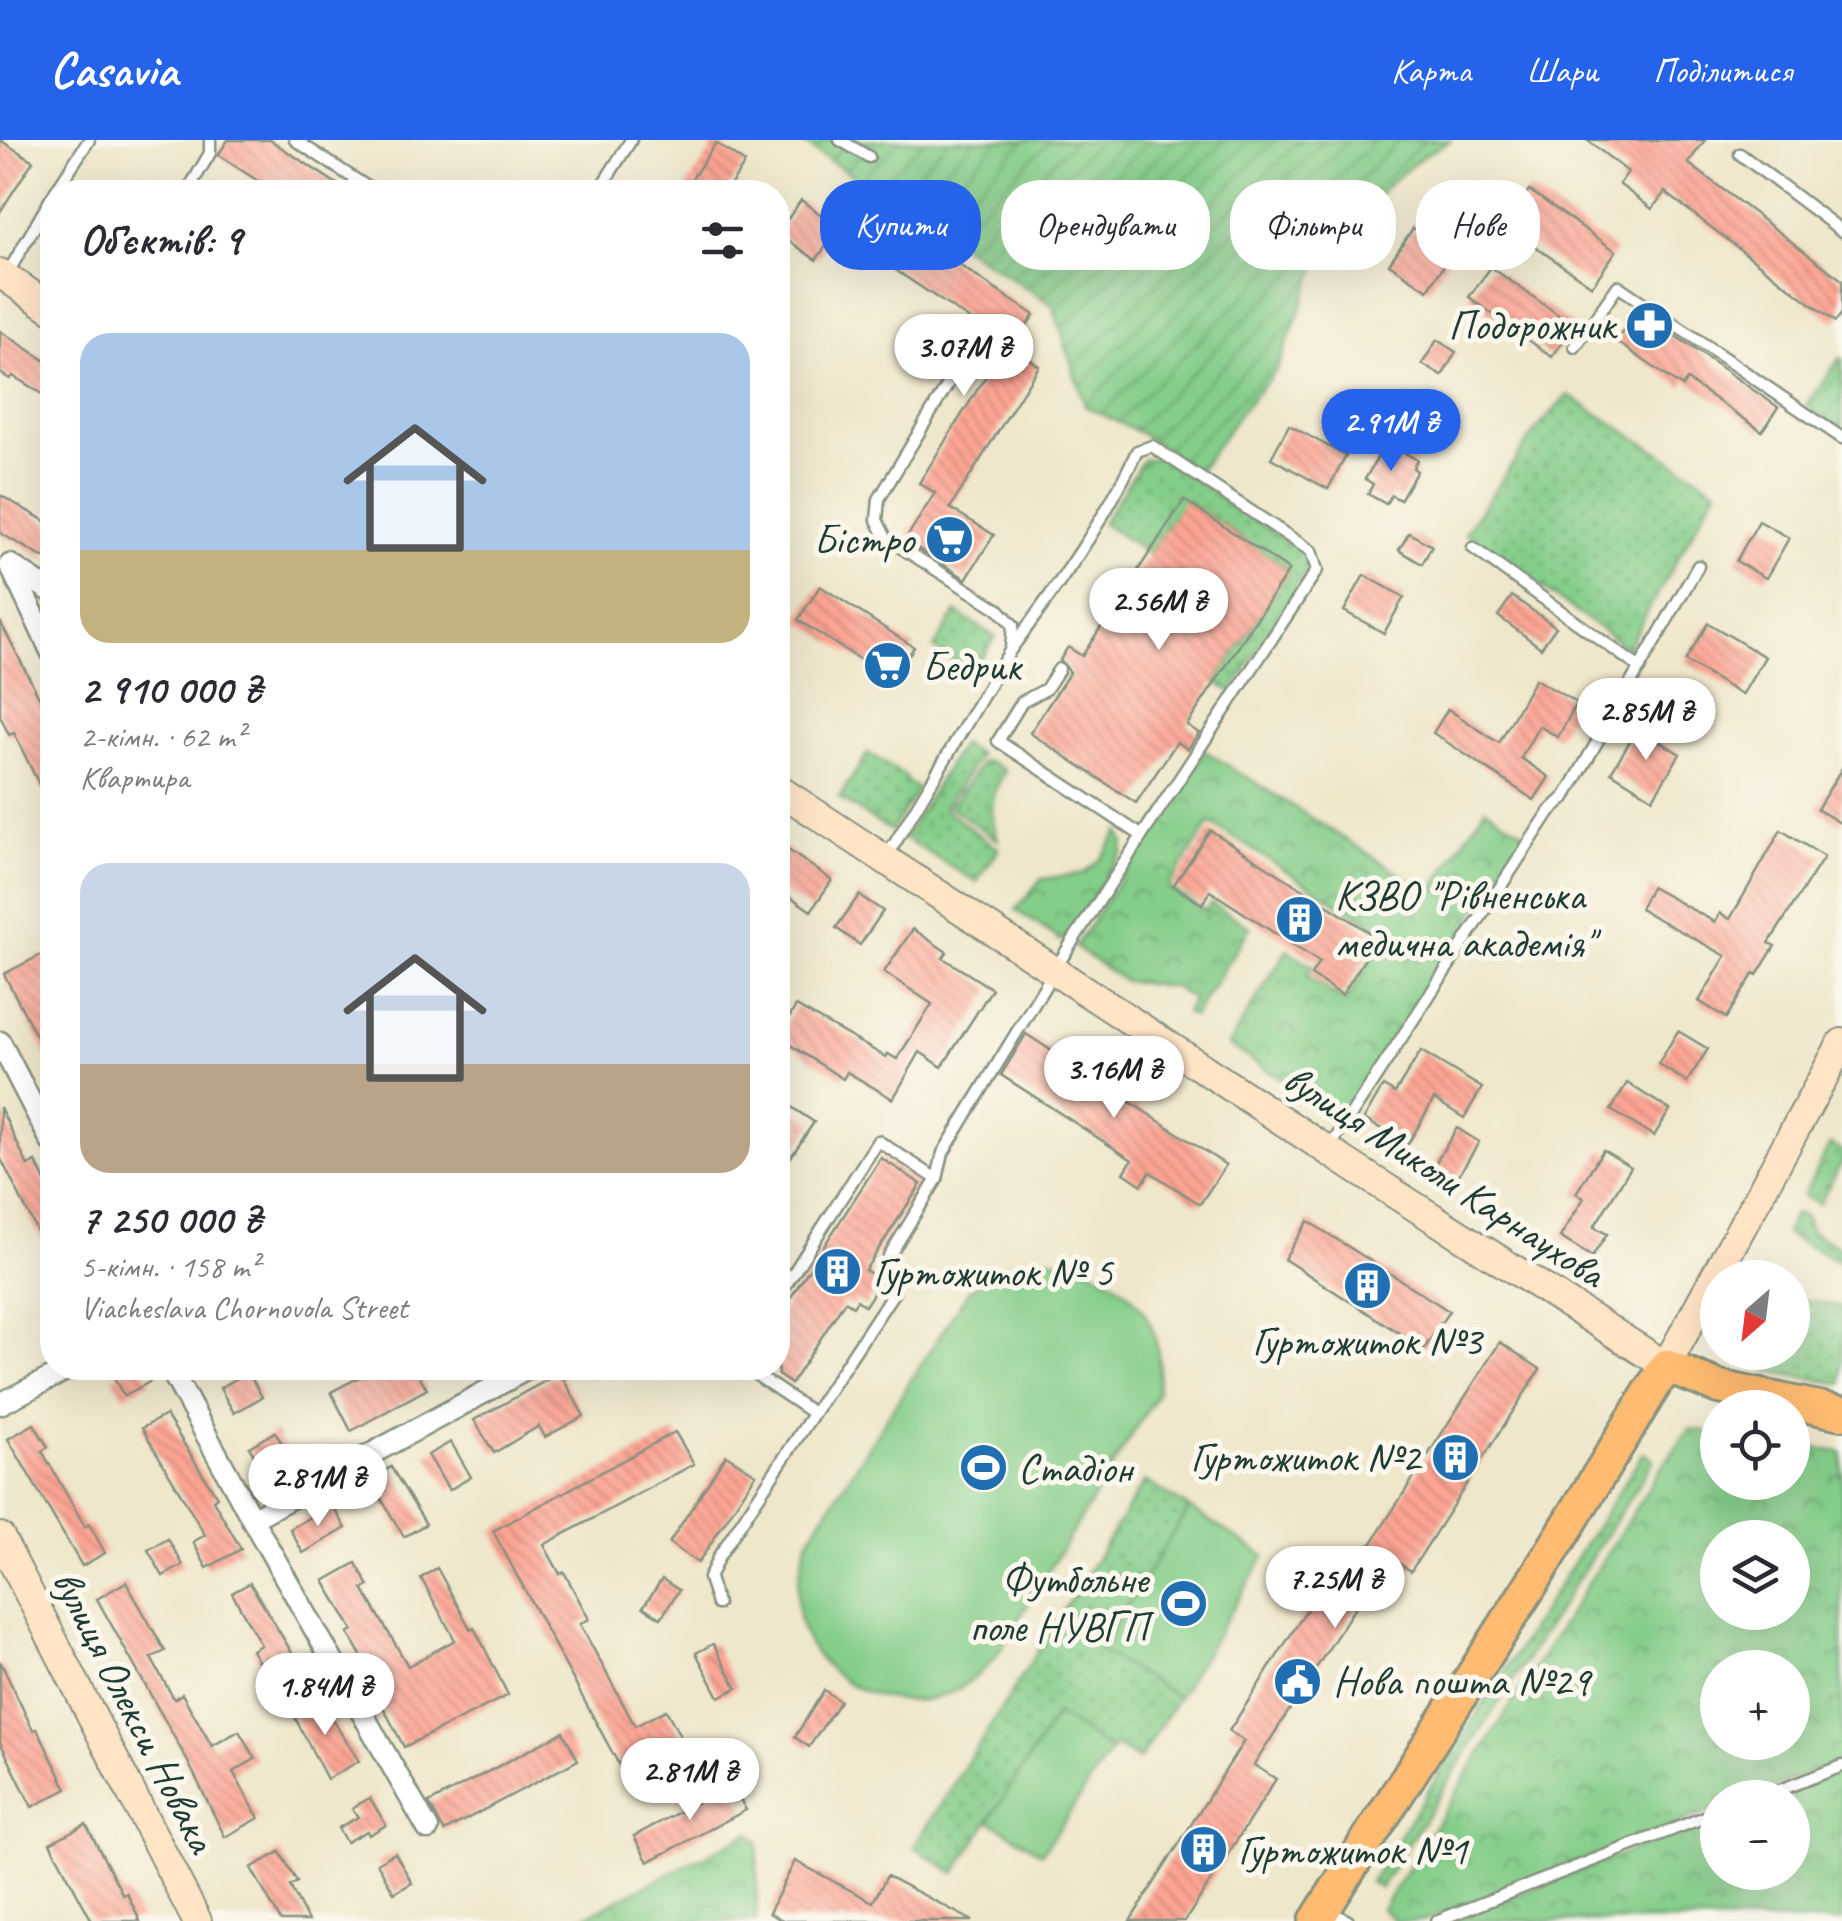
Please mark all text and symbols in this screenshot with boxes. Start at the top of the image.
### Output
text: Casavia [50,40,178,100]
text: Карта [1391,48,1471,93]
text: Шари [1526,48,1598,93]
text: Поділитися [1653,48,1792,93]
chip: Купити [820,180,981,270]
chip: Орендувати [1001,180,1210,270]
chip: Фільтри [1230,180,1396,270]
chip: Нове [1416,180,1540,270]
icon: filters [695,213,750,268]
text: Об’єктів: 9 [80,214,241,267]
place label: Подорожник [1448,299,1619,352]
pharmacy icon: Подорожник [1624,299,1676,351]
pin: 3.07M ₴ [872,314,1056,399]
text: 3.07M ₴ [916,326,1012,367]
pin: 2.91M ₴ [1299,389,1483,474]
icon: home [325,398,505,578]
text: 2.91M ₴ [1344,401,1438,442]
place label: Бістро [813,513,916,566]
supermarket icon: Бістро [923,513,975,565]
pin: 2.56M ₴ [1067,568,1251,653]
text: 2.56M ₴ [1111,580,1207,621]
supermarket icon: Бедрик [861,640,913,692]
place label: Бедрик [922,640,1024,693]
text: 2 910 000 ₴ [80,663,262,716]
pin: 2.85M ₴ [1554,678,1738,763]
text: 2.85M ₴ [1599,690,1693,731]
text: 2-кімн. · 62 m² [80,716,245,757]
text: Квартира [80,757,189,798]
place label: КЗВО "Рівненська медична академія" [1335,869,1602,970]
building icon: КЗВО "Рівненська медична академія" [1274,893,1326,945]
icon: home [325,928,505,1108]
pin: 3.16M ₴ [1022,1036,1206,1121]
text: 3.16M ₴ [1066,1048,1162,1089]
street label: вулиця Миколи Карнаухова [1273,1052,1617,1301]
text: 7 250 000 ₴ [80,1193,261,1246]
text: 5-кімн. · 158 m² [80,1246,259,1287]
building icon: Гуртожиток № 5 [812,1246,864,1298]
place label: Гуртожиток № 5 [873,1246,1115,1299]
building icon: Гуртожиток №3 [1341,1259,1393,1311]
north arrow [1700,1260,1810,1370]
map controls [1700,1260,1810,1890]
text: Viacheslava Chornovola Street [80,1287,408,1328]
place label: Гуртожиток №3 [1252,1315,1485,1368]
button: locate [1700,1390,1810,1500]
place label: Гуртожиток №2 [1191,1431,1423,1484]
building icon: Гуртожиток №2 [1429,1431,1481,1483]
sports icon: Стадіон [957,1442,1009,1494]
place label: Стадіон [1018,1442,1135,1495]
pin: 2.81M ₴ [226,1444,410,1529]
text: 2.81M ₴ [270,1456,366,1497]
button: layers [1700,1520,1810,1630]
pin: 7.25M ₴ [1243,1546,1427,1631]
place label: Футбольне поле НУВГП [969,1553,1155,1654]
text: 7.25M ₴ [1288,1558,1382,1599]
street label: вулиця Олекси Новака [40,1561,229,1864]
sports icon: Футбольне поле НУВГП [1157,1577,1209,1629]
button: + [1700,1650,1810,1760]
pin: 1.84M ₴ [233,1653,417,1738]
public building icon: Нова пошта №29 [1272,1655,1324,1707]
place label: Нова пошта №29 [1333,1655,1593,1708]
text: 1.84M ₴ [277,1665,373,1706]
pin: 2.81M ₴ [598,1738,782,1823]
text: 2.81M ₴ [642,1750,738,1791]
button: − [1700,1780,1810,1890]
building icon: Гуртожиток №1 [1177,1824,1229,1876]
place label: Гуртожиток №1 [1238,1824,1470,1877]

